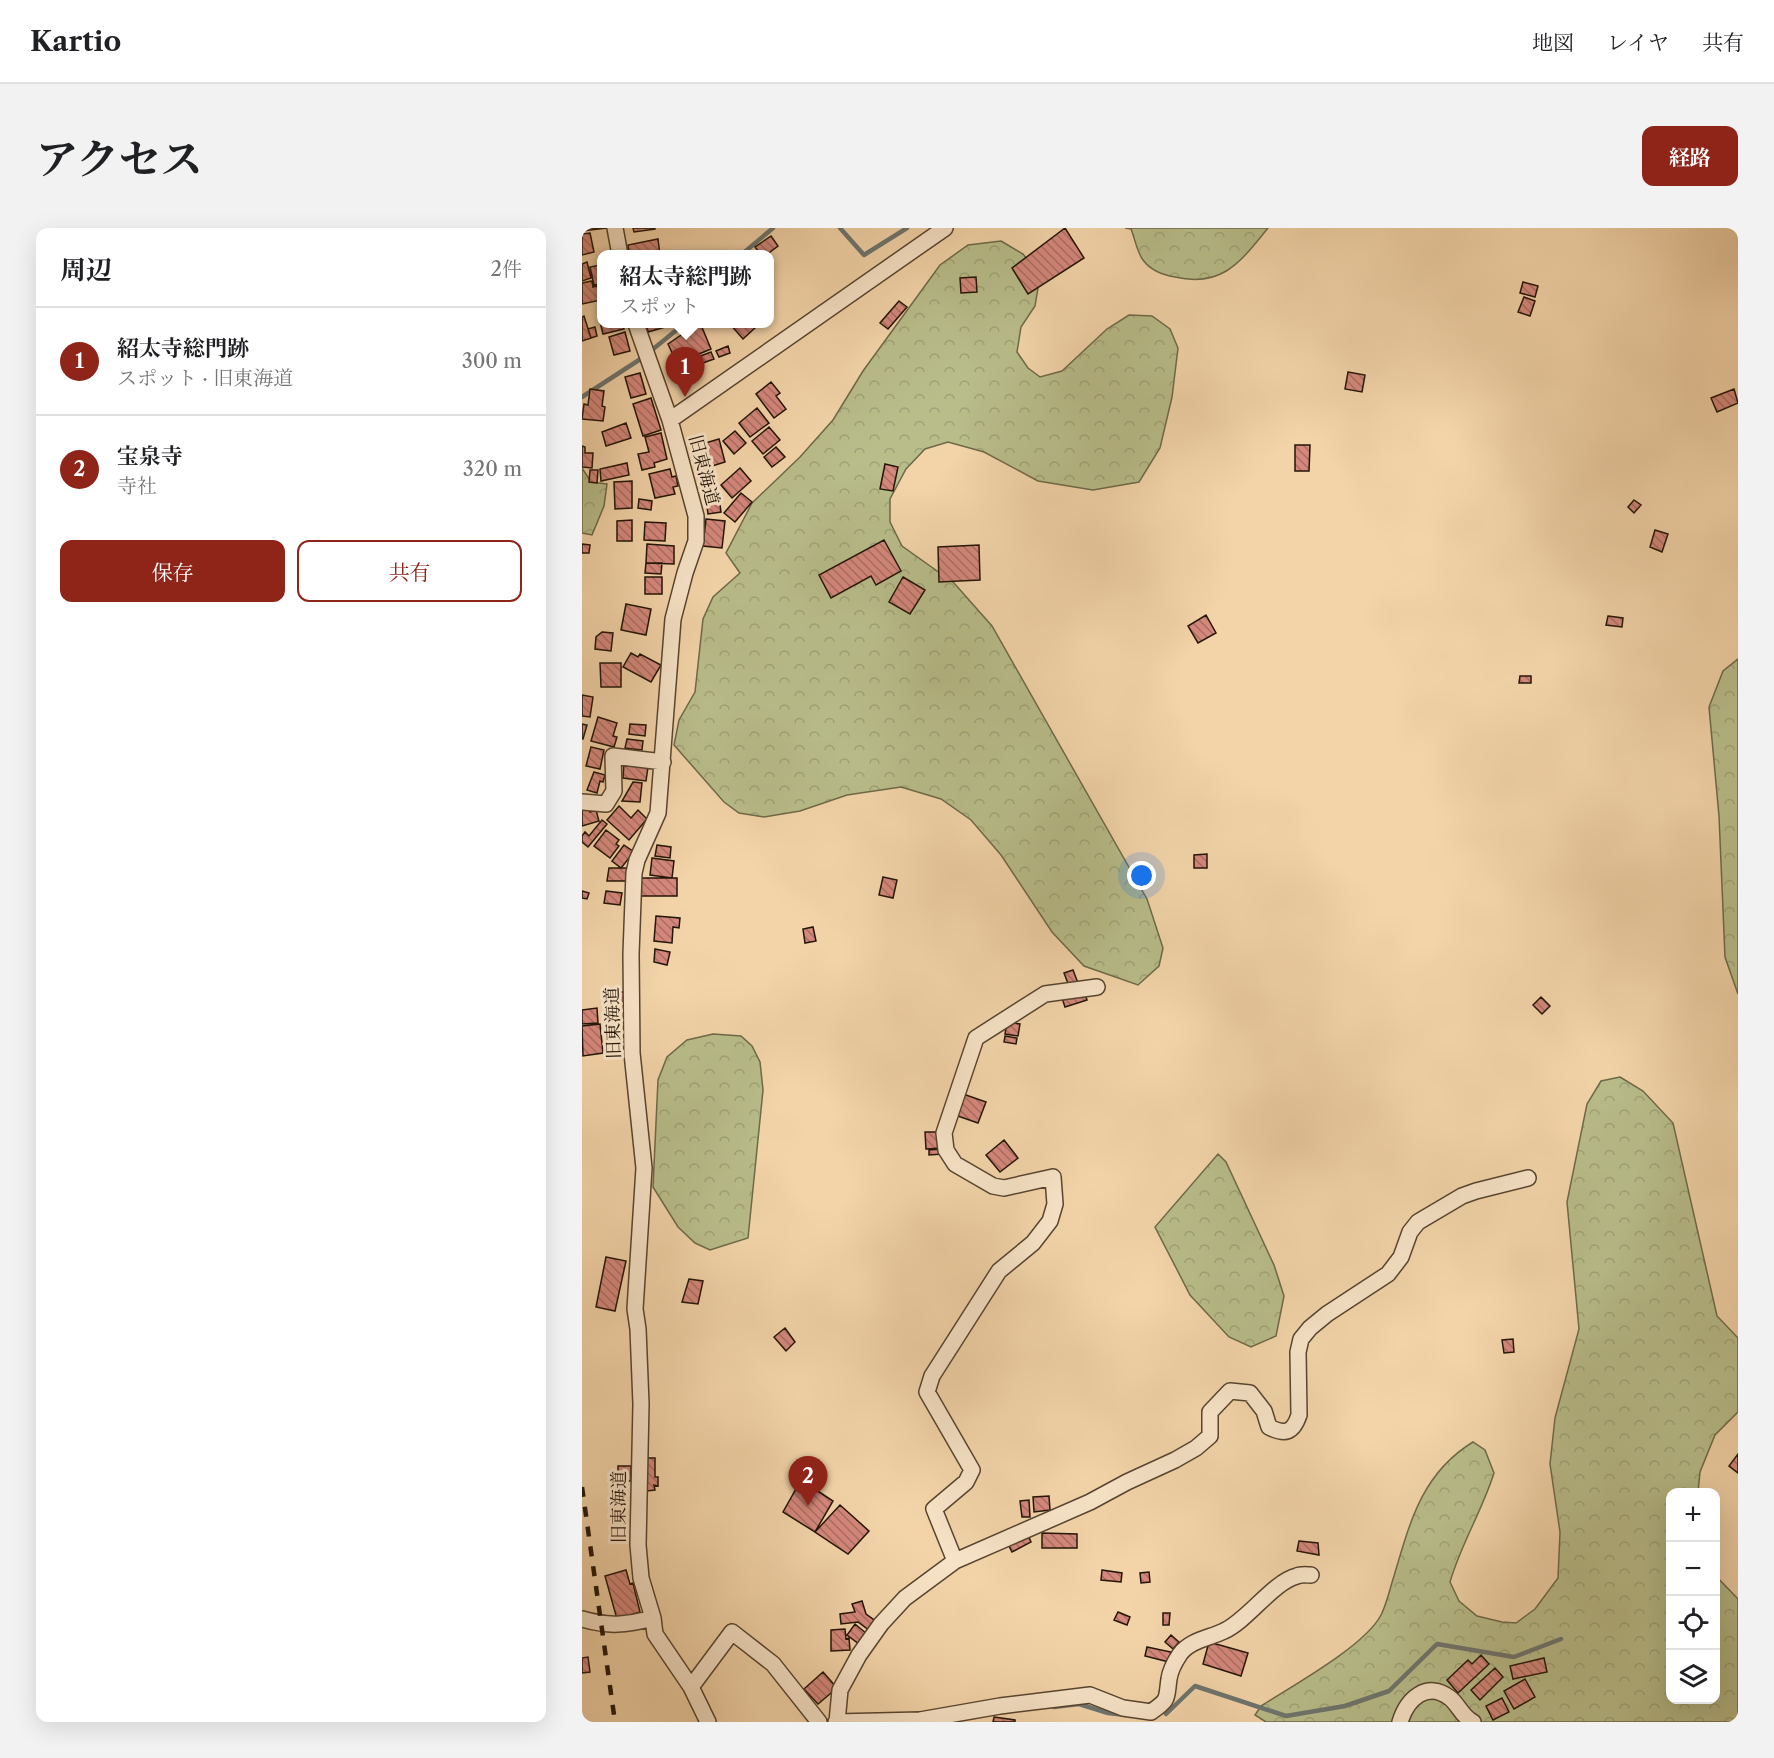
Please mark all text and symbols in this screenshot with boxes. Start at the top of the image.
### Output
text: Kartio [30,24,121,58]
text: 地図 [1532,30,1574,55]
text: レイヤ [1607,30,1669,55]
text: 共有 [1702,30,1744,55]
button: 経路 [1642,126,1738,186]
text: アクセス [36,133,203,185]
popup [597,250,774,328]
text: 周辺 [60,254,112,286]
text: 2件 [491,257,522,281]
text: 紹太寺総門跡 [619,263,752,290]
text: スポット [619,294,699,318]
text: 紹太寺総門跡 [117,335,249,362]
pin: 1 [666,348,704,397]
text: 1 [75,349,84,373]
text: 300 m [462,349,522,373]
text: スポット · 旧東海道 [117,366,293,390]
street label: 旧東海道 [684,432,724,508]
text: 宝泉寺 [117,443,183,470]
text: 2 [74,457,85,481]
text: 320 m [463,457,522,481]
text: 寺社 [117,474,157,498]
button: 保存 [60,540,285,602]
button: 共有 [297,540,522,602]
your location [1127,861,1156,890]
street label: 旧東海道 [601,987,625,1059]
pin: 2 [788,1456,828,1506]
street label: 旧東海道 [608,1471,630,1543]
map controls [1666,1488,1720,1704]
button: + [1666,1488,1720,1542]
button: − [1666,1542,1720,1596]
button: locate [1666,1596,1720,1650]
button: layers [1666,1650,1720,1704]

